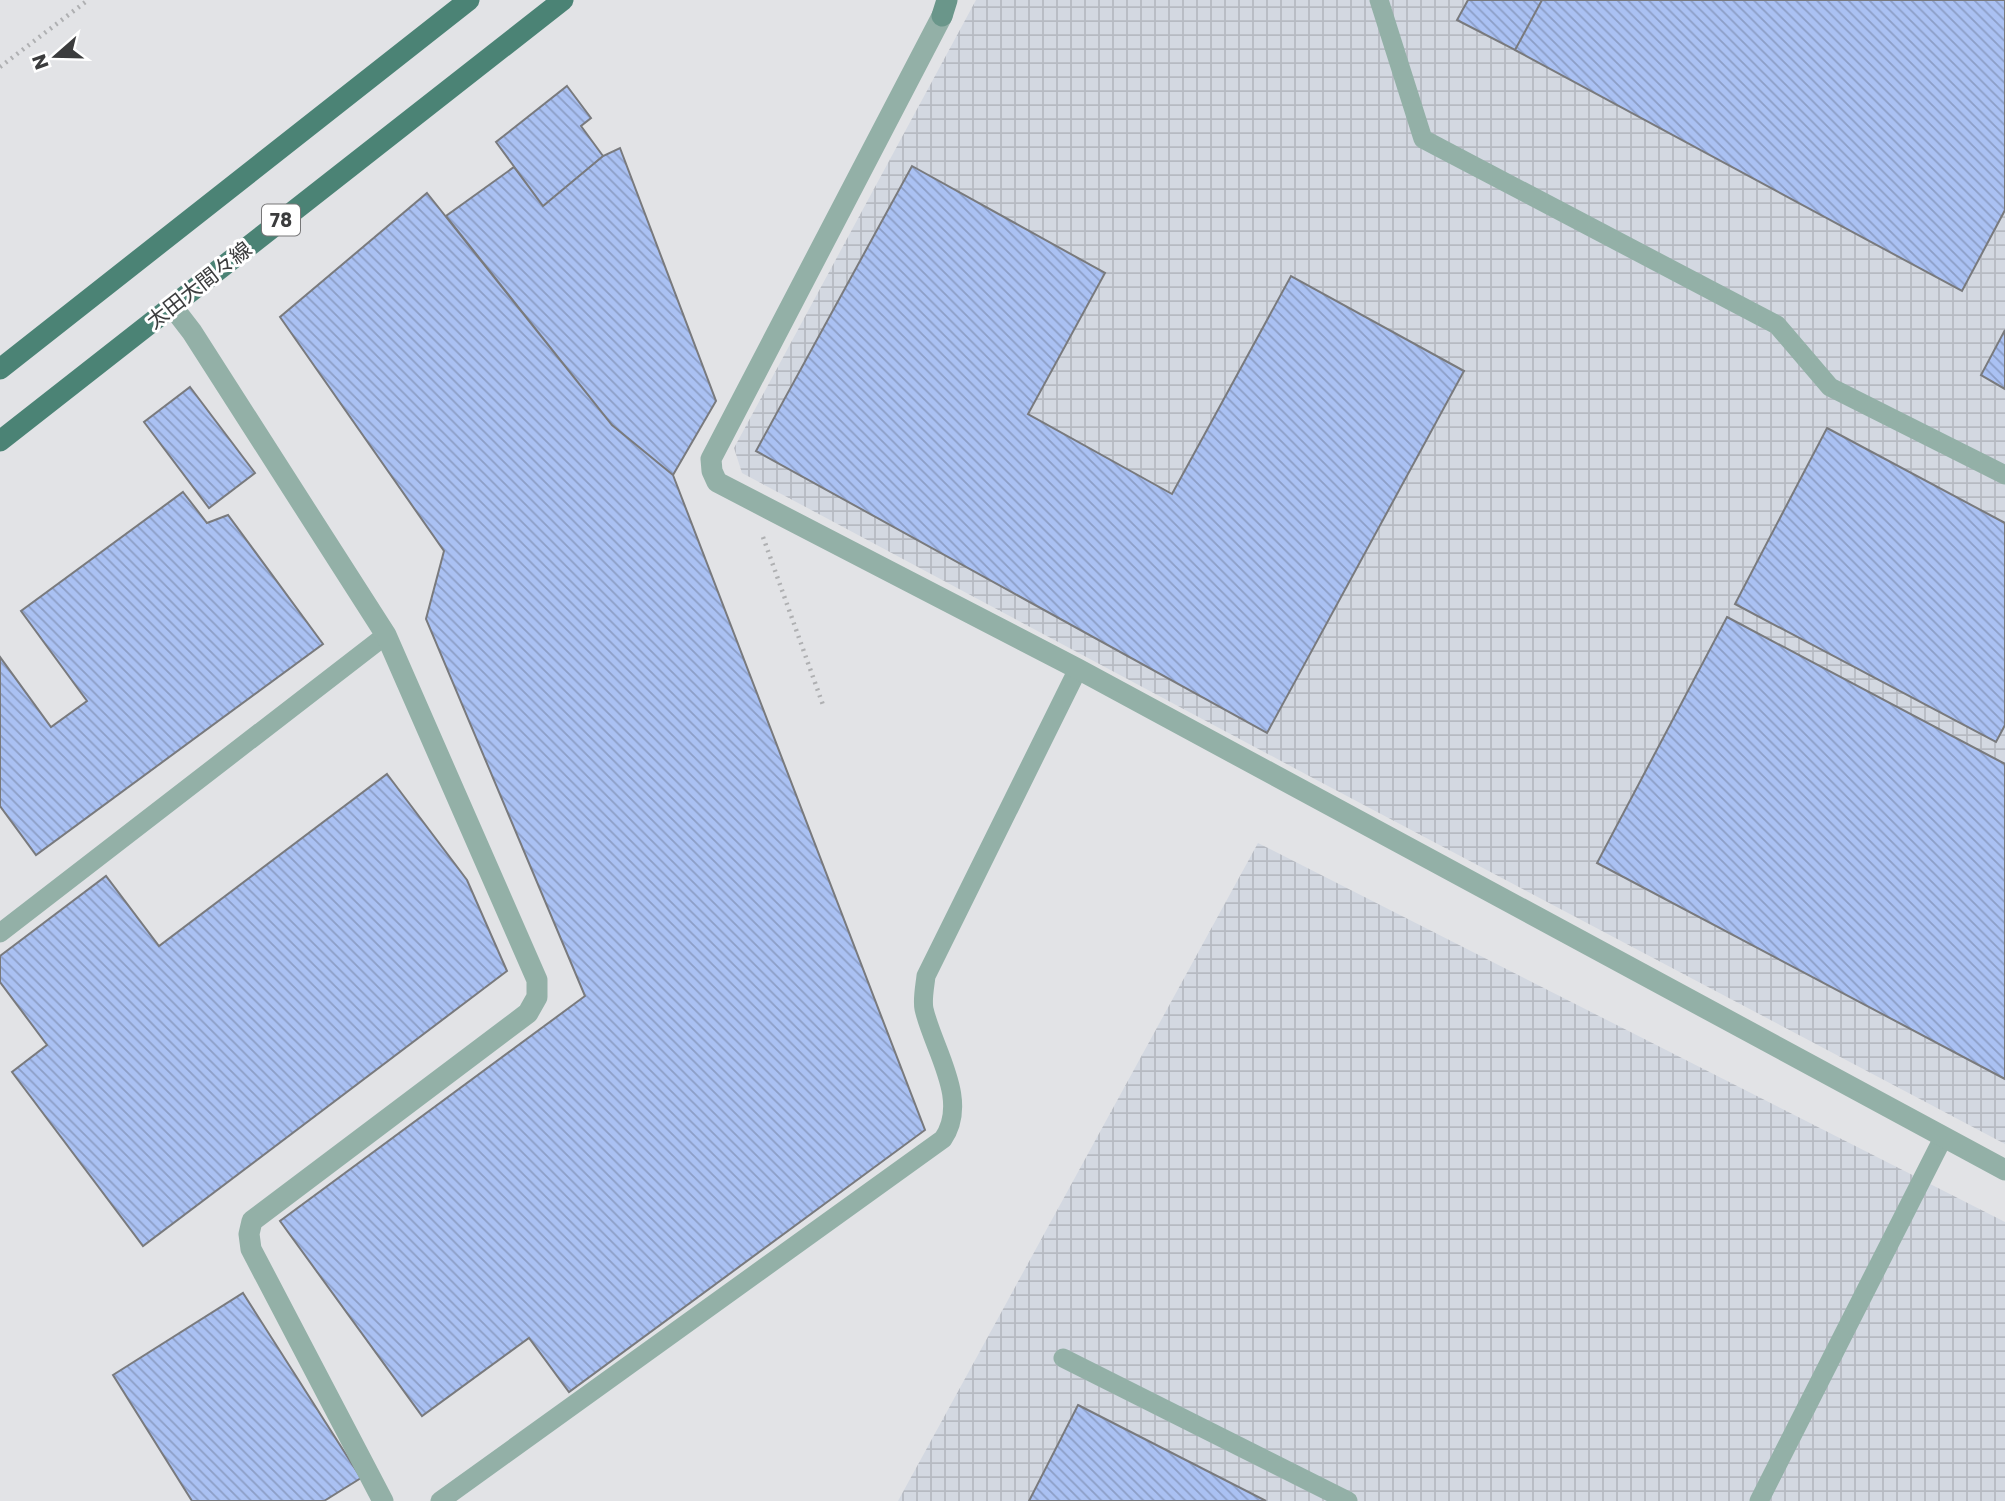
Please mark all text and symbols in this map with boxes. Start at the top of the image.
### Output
north arrow [21,21,91,91]
text: N [25,50,56,73]
road number: 78 [262,204,300,235]
street label: 太田大間々線 [140,235,258,335]

